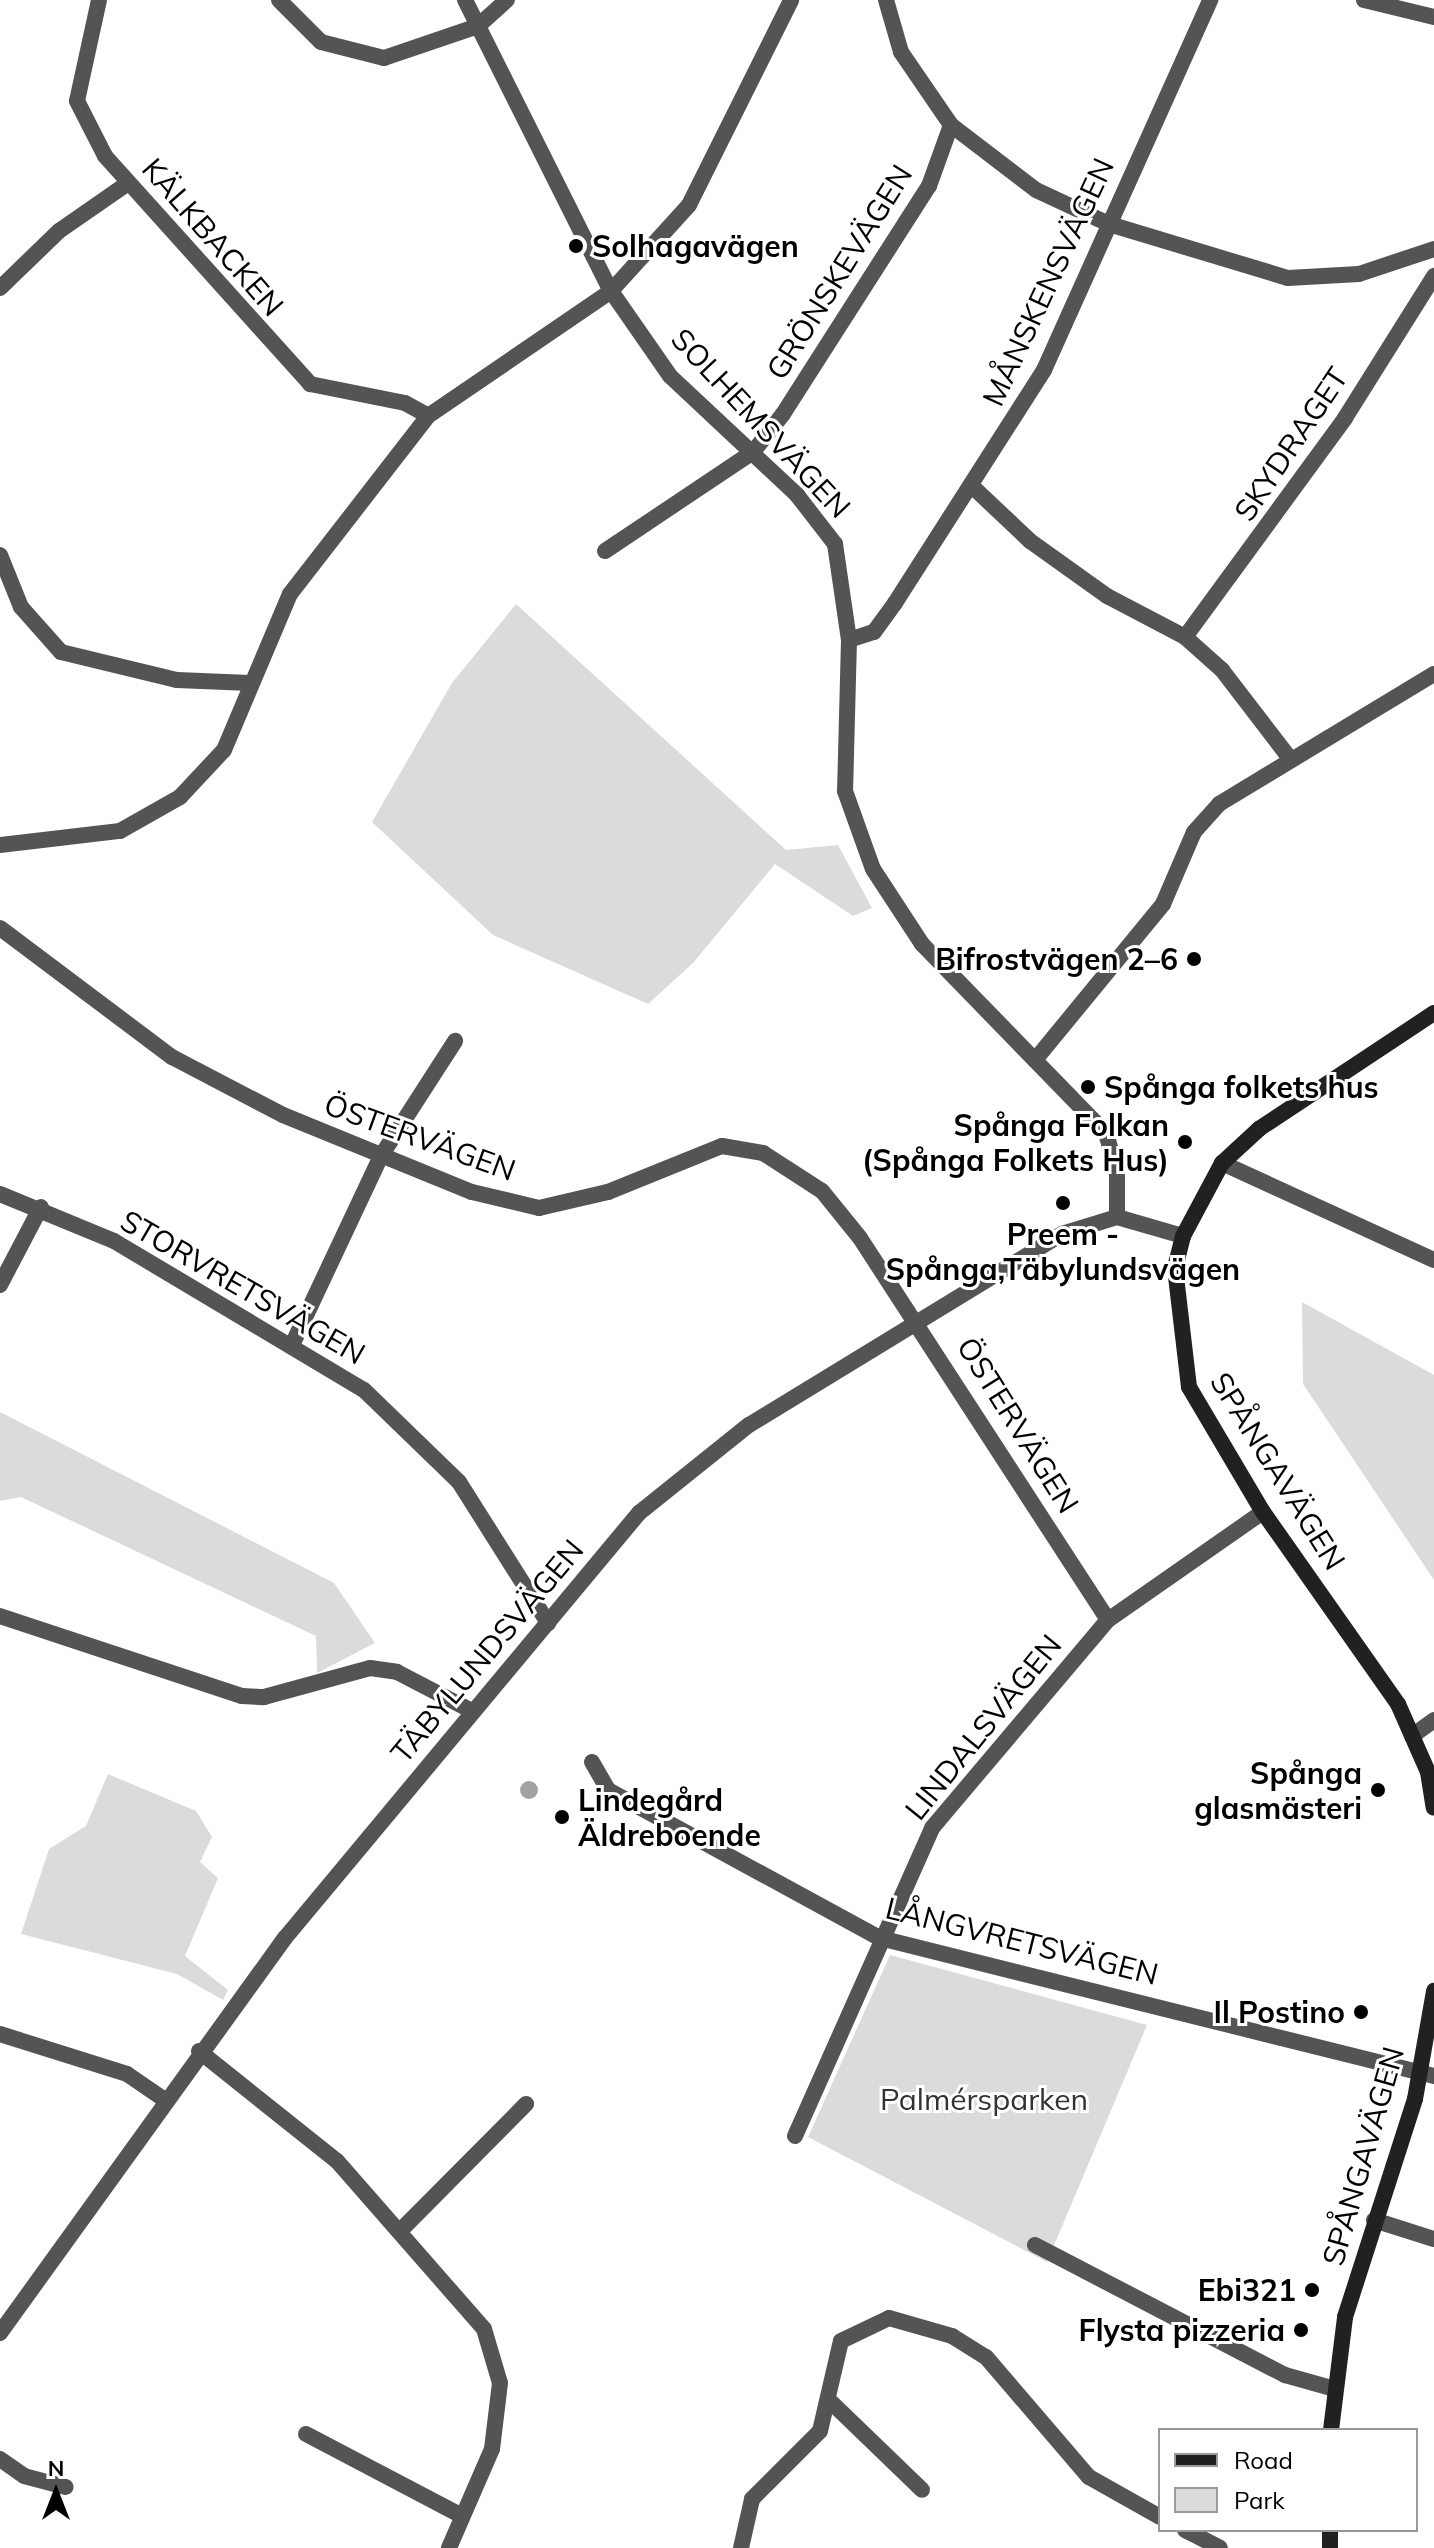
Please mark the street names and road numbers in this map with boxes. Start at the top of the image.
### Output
street label: KÄLKBACKEN [135,151,291,323]
street label: MÅNSKENSVÄGEN [975,152,1121,412]
street label: GRÖNSKEVÄGEN [758,158,920,386]
street label: SOLHEMSVÄGEN [664,321,858,525]
street label: SKYDRAGET [1227,360,1355,528]
street label: ÖSTERVÄGEN [320,1086,520,1188]
street label: STORVRETSVÄGEN [114,1202,372,1372]
street label: ÖSTERVÄGEN [950,1330,1086,1520]
street label: SPÅNGAVÄGEN [1203,1366,1353,1576]
street label: TÄBYLUNDSVÄGEN [383,1532,591,1770]
street label: LINDALSVÄGEN [897,1627,1069,1827]
street label: LÅNGVRETSVÄGEN [882,1890,1162,1992]
street label: SPÅNGAVÄGEN [1315,2042,1411,2270]

